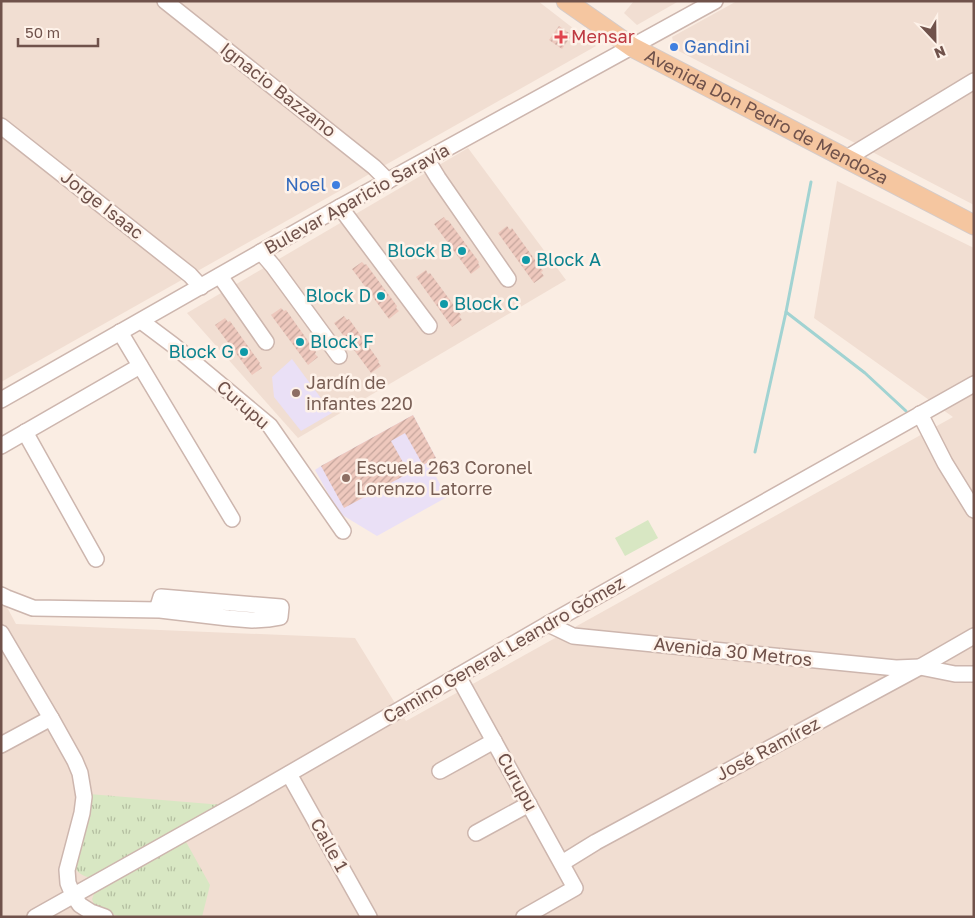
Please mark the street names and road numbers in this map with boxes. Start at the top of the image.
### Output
street label: Ignacio Bazzano [216,37,341,141]
street label: Avenida Don Pedro de Mendoza [641,44,892,188]
street label: Bulevar Aparicio Saravia [260,138,453,258]
street label: Jorge Isaac [57,165,149,243]
street label: Curupu [213,375,275,433]
street label: Camino General Leandro Gómez [379,571,628,728]
street label: Avenida 30 Metros [653,632,813,670]
street label: José Ramírez [712,711,823,785]
street label: Curupu [493,749,543,814]
street label: Calle 1 [306,814,354,875]

